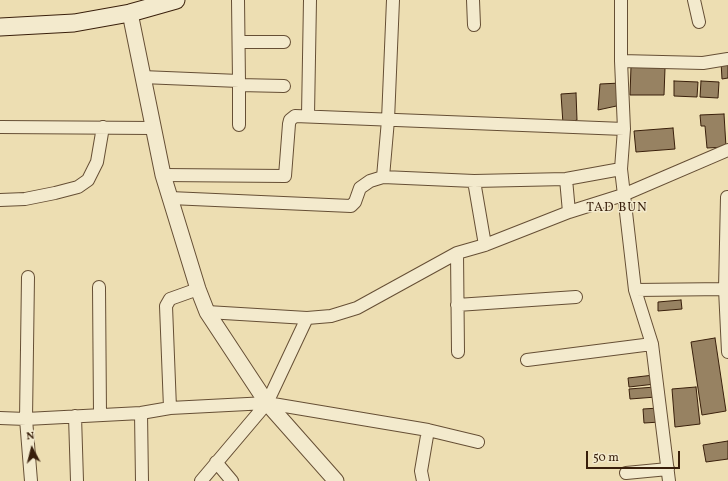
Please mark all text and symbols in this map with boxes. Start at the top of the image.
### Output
district label: TAD BUN [586,201,648,217]
north arrow [12,429,52,469]
text: N [26,429,35,445]
scale bar [588,443,682,469]
text: 50 m [593,450,619,466]

